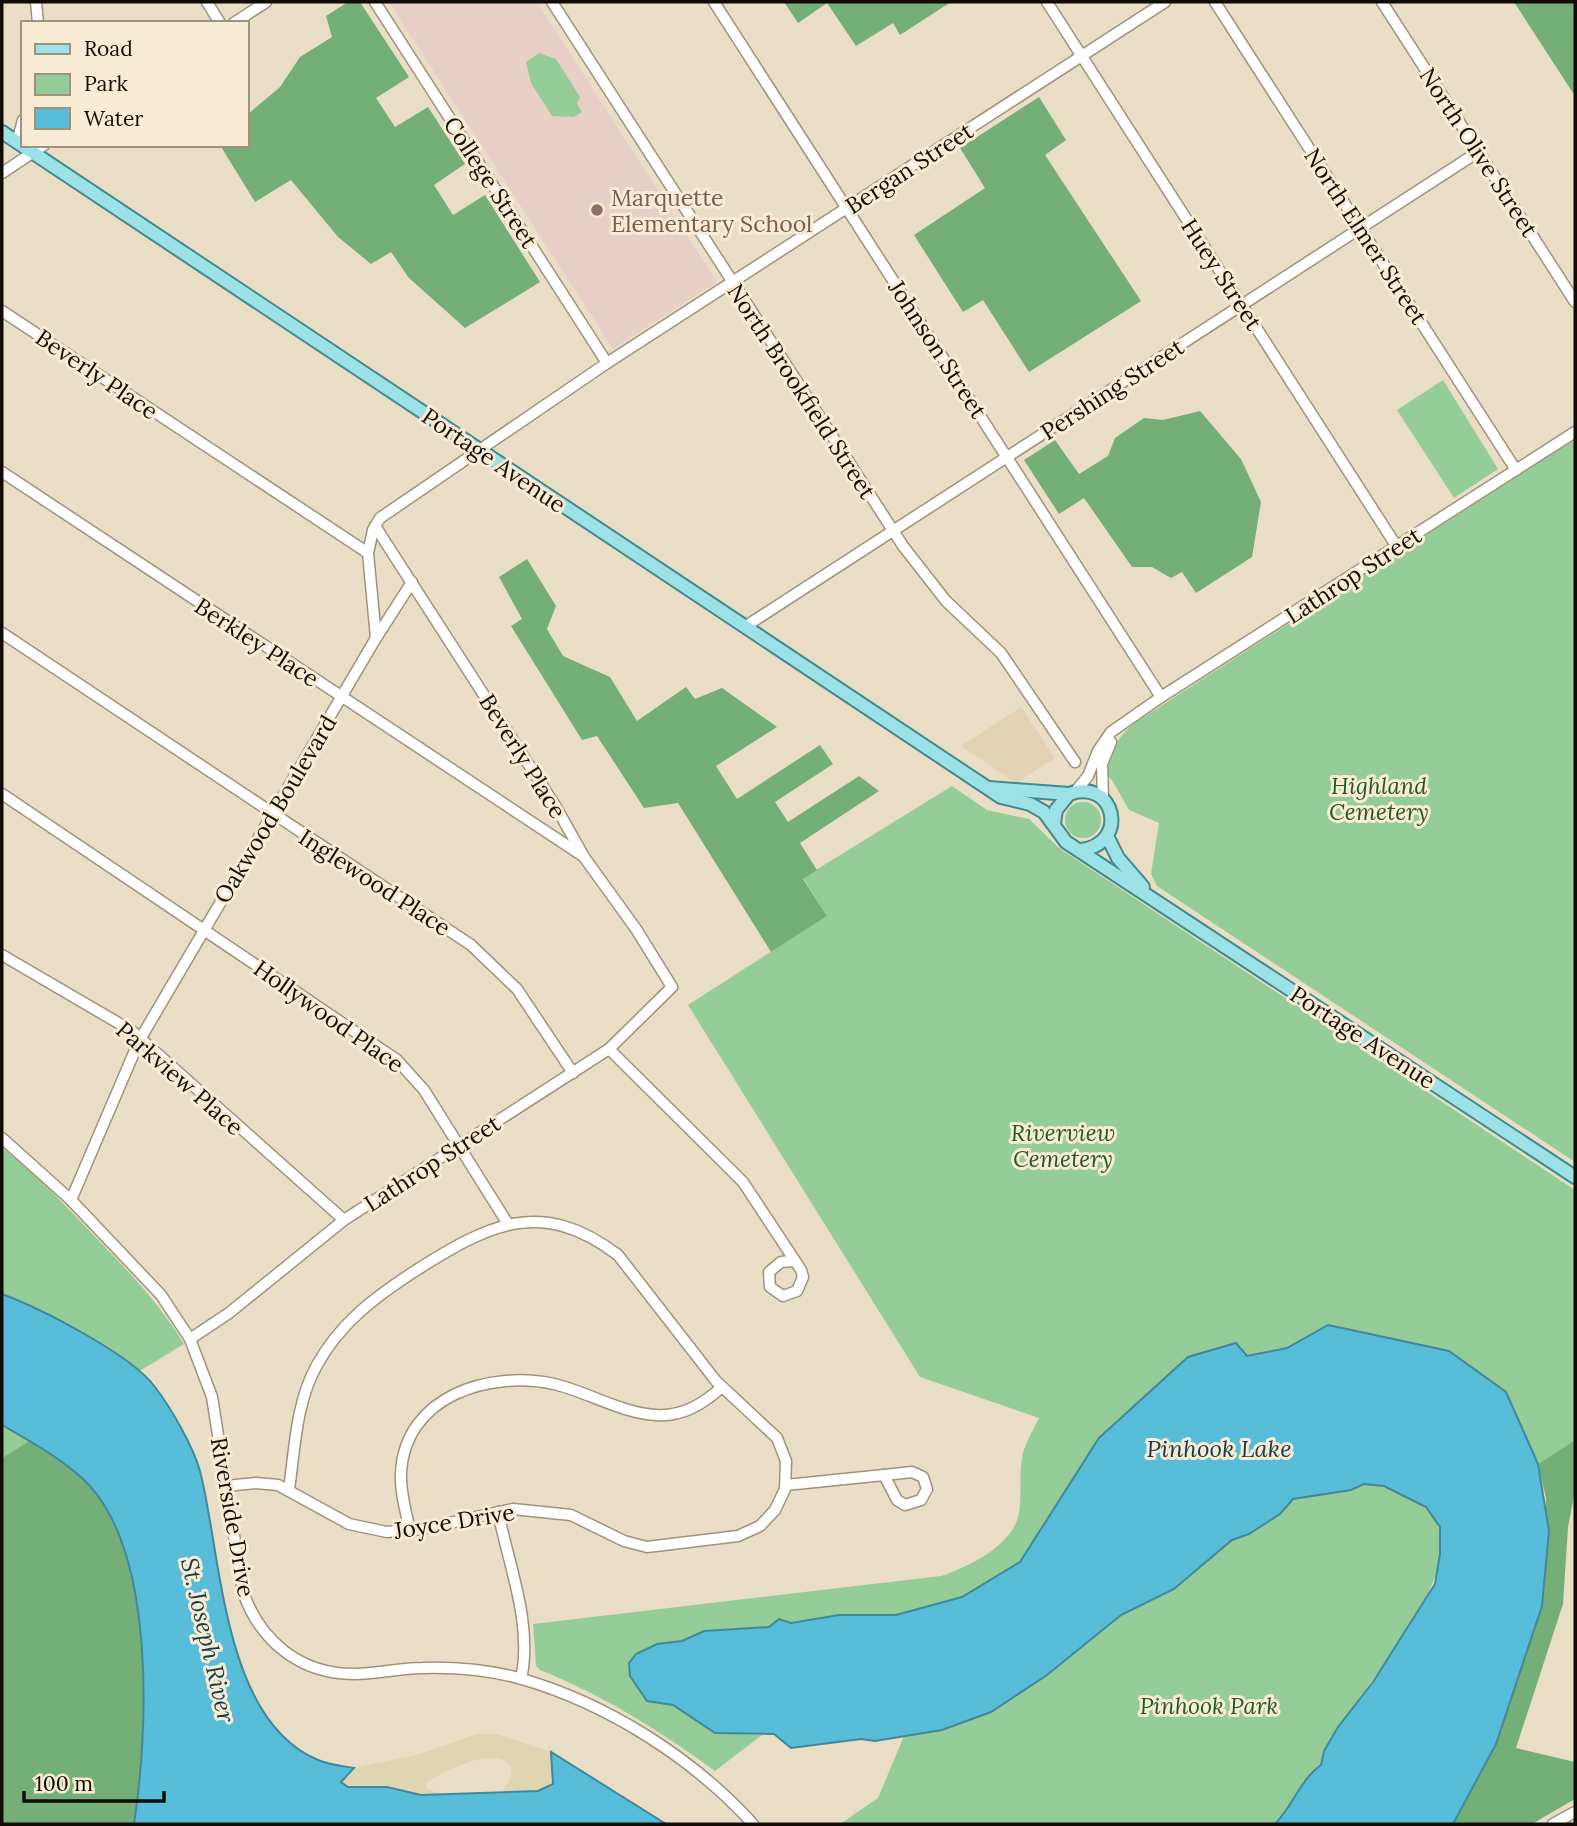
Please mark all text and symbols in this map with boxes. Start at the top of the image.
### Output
legend [21,21,248,147]
text: Road [84,35,133,62]
street label: North Olive Street [1414,62,1545,242]
text: Park [84,70,128,97]
text: Water [84,105,143,132]
street label: College Street [438,111,544,253]
street label: Bergan Street [840,116,978,220]
street label: North Elmer Street [1298,142,1434,330]
place label: Marquette Elementary School [611,183,812,238]
marker: Marquette Elementary School [589,202,605,218]
street label: Huey Street [1175,213,1269,335]
street label: Johnson Street [882,274,994,424]
street label: North Brookfield Street [722,278,883,504]
street label: Beverly Place [30,322,164,426]
street label: Pershing Street [1035,332,1189,446]
street label: Portage Avenue [417,401,571,519]
street label: Lathrop Street [1280,520,1427,630]
street label: Berkley Place [189,591,325,693]
street label: Beverly Place [473,688,573,824]
street label: Oakwood Boulevard [207,710,343,908]
park label: Highland Cemetery [1329,771,1429,826]
street label: Inglewood Place [294,822,456,942]
street label: Hollywood Place [248,953,410,1079]
street label: Portage Avenue [1285,979,1441,1095]
street label: Parkview Place [110,1015,250,1141]
street label: Lathrop Street [359,1108,506,1218]
park label: Riverview Cemetery [1011,1118,1115,1173]
water label: Pinhook Lake [1146,1433,1292,1464]
street label: Riverside Drive [205,1435,261,1599]
street label: Joyce Drive [391,1497,516,1545]
water label: St. Joseph River [174,1555,242,1726]
park label: Pinhook Park [1140,1691,1278,1720]
scale bar [24,1759,164,1803]
text: 100 m [35,1770,93,1797]

